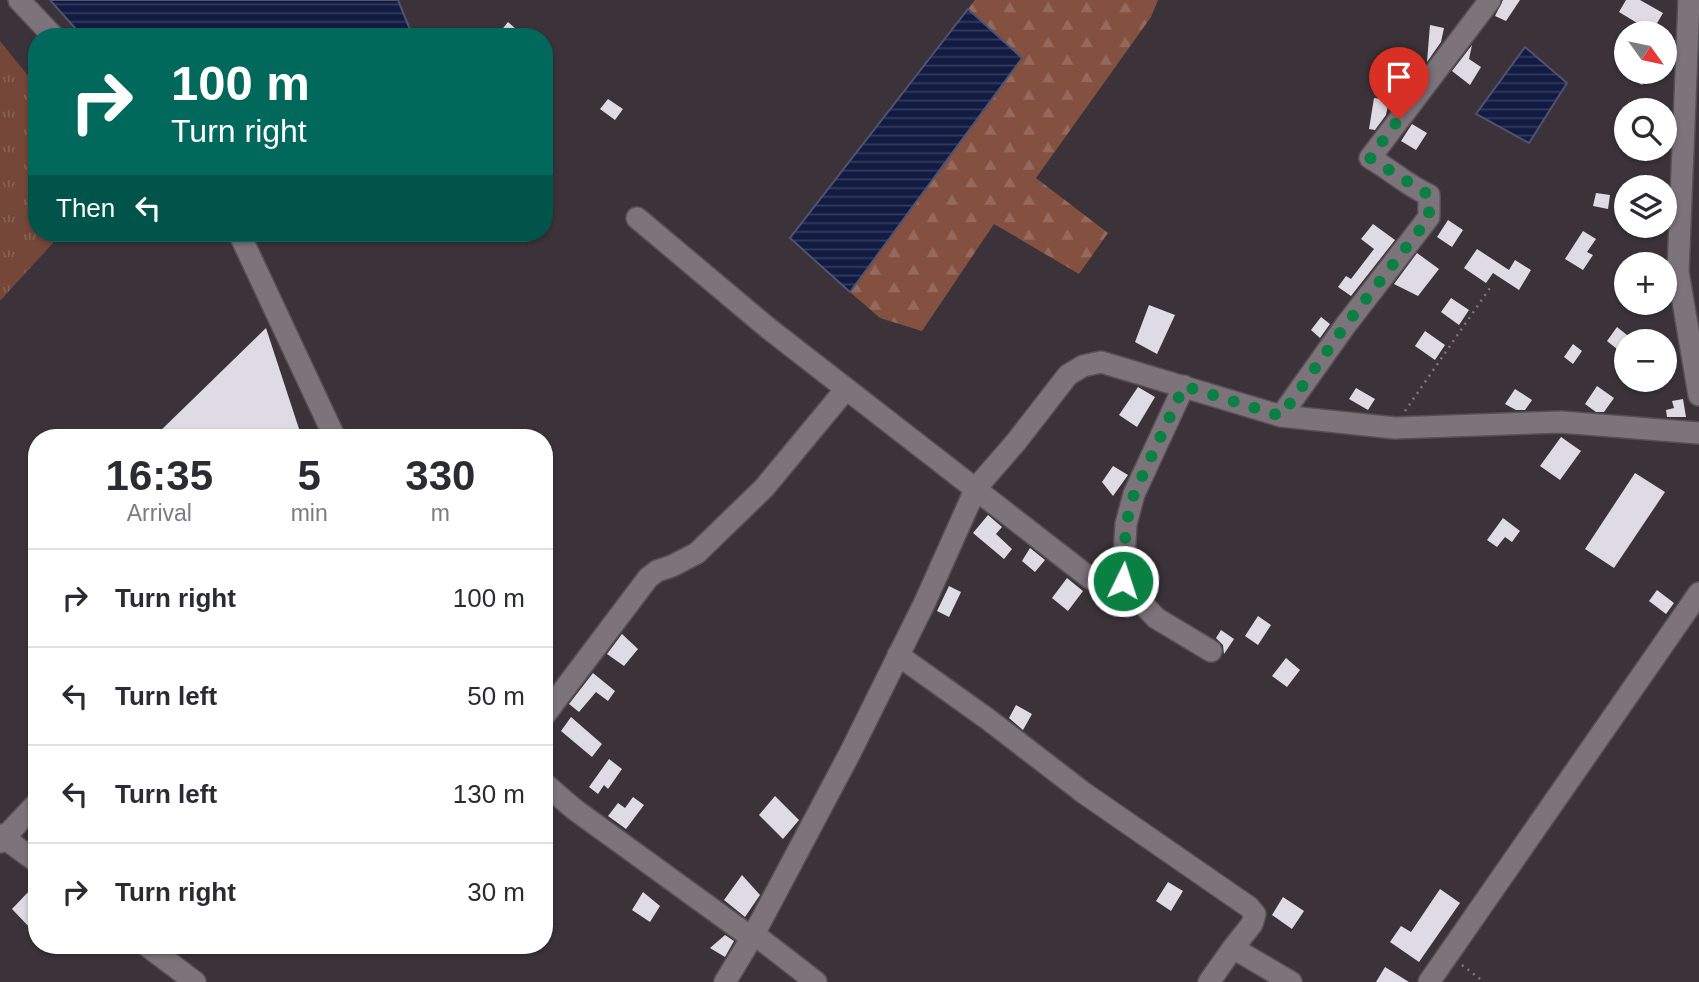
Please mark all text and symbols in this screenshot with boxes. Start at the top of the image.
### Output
north arrow [1614,21,1676,84]
map controls [1614,21,1677,392]
pin [1369,47,1429,119]
icon: right [56,56,147,147]
text: 100 m [171,56,310,110]
icon: arrive [1380,58,1418,96]
button: search [1614,98,1677,161]
text: Turn right [171,113,307,149]
button: layers [1614,175,1677,238]
icon: left [129,189,167,227]
text: Then [56,193,115,223]
button: + [1614,252,1677,315]
button: − [1614,329,1677,392]
text: 16:35 [106,452,213,499]
text: 5 [297,452,321,499]
text: 330 [405,452,475,499]
text: Arrival [127,500,192,526]
text: min [291,500,328,526]
text: m [431,500,450,526]
position arrow [1086,544,1160,618]
icon: right [56,579,94,617]
text: Turn right [115,583,236,613]
text: 100 m [453,583,525,613]
icon: left [56,677,94,715]
text: Turn left [115,681,217,711]
text: 50 m [467,681,525,711]
icon: left [56,775,94,813]
text: Turn left [115,779,217,809]
text: 130 m [453,779,525,809]
icon: right [56,873,94,911]
text: Turn right [115,877,236,907]
text: 30 m [467,877,525,907]

